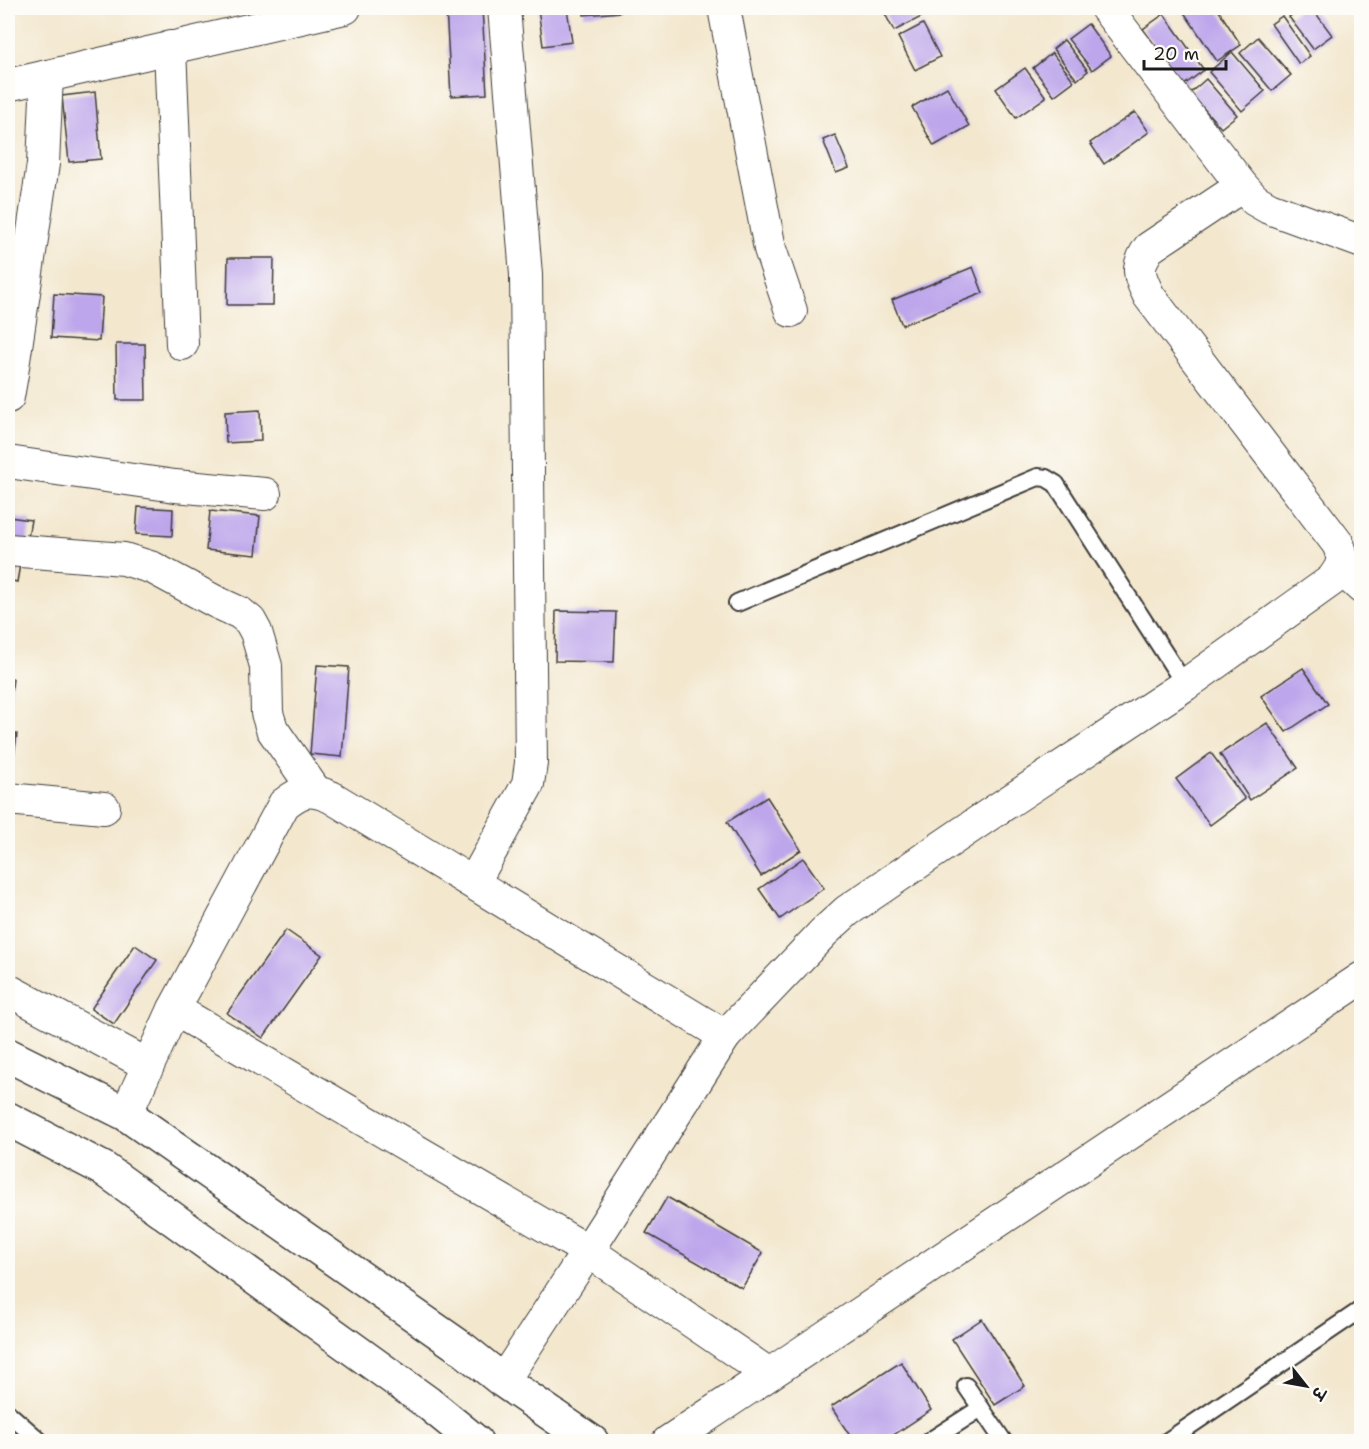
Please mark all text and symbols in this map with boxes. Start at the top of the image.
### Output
scale bar [1144,33,1226,71]
text: 20 m [1153,42,1199,66]
north arrow [1276,1356,1336,1416]
text: उ [1306,1382,1331,1405]

